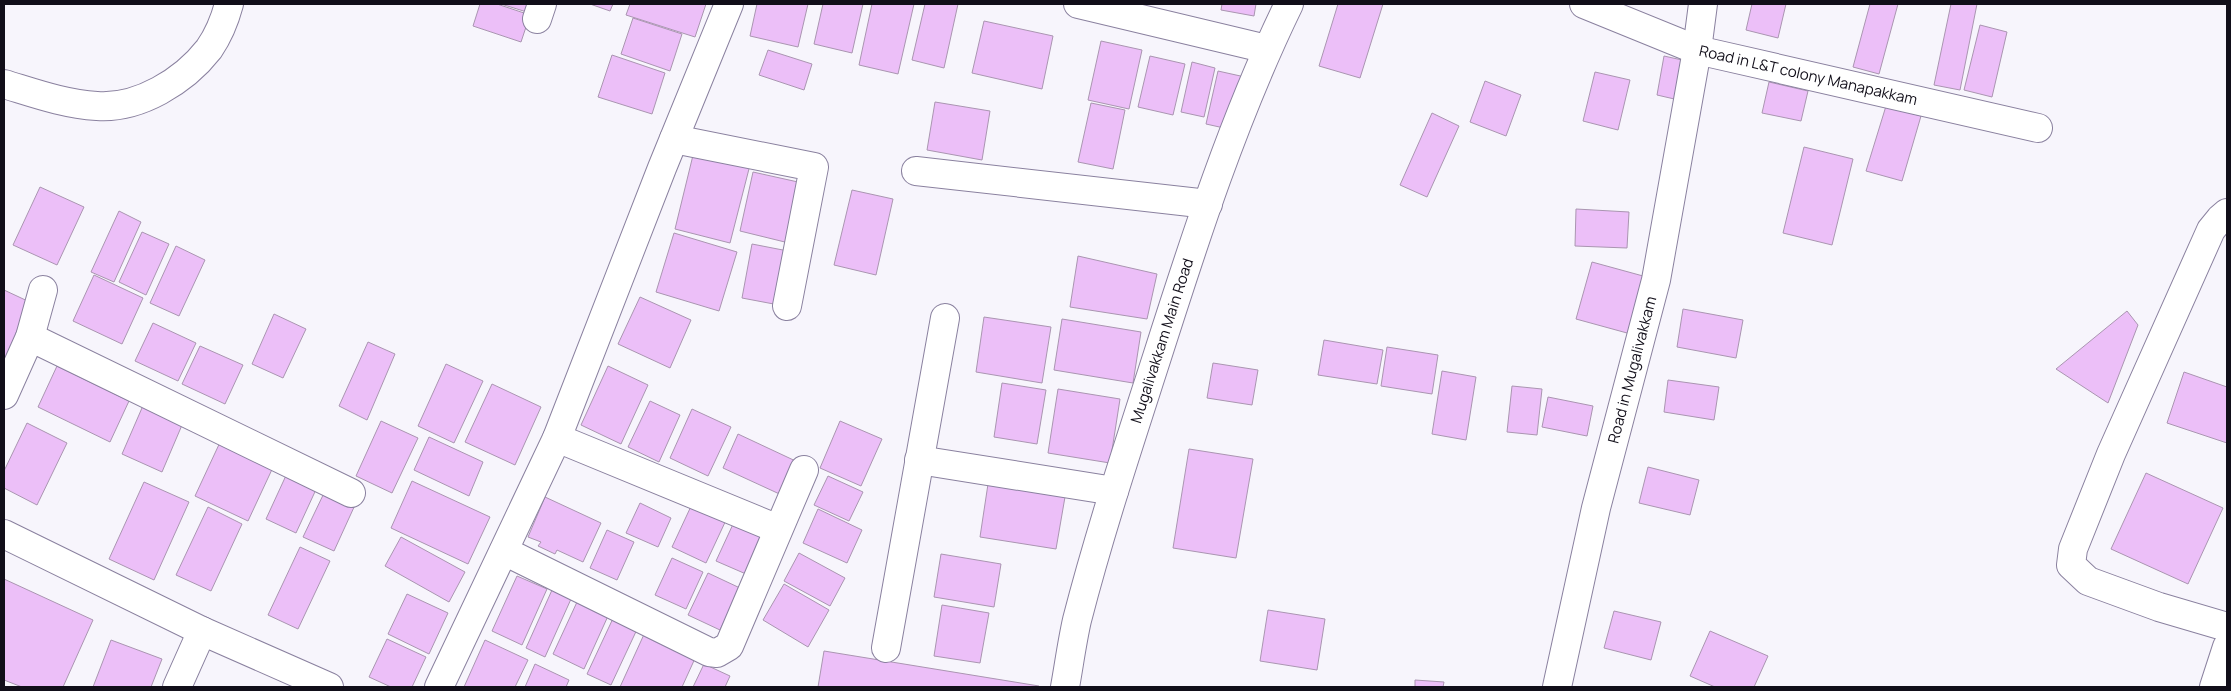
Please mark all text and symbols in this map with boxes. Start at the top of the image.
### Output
street label: Road in L&T colony Manapakkam [1697,40,1919,110]
street label: Mugalivakkam Main Road [1125,255,1198,426]
street label: Road in Mugalivakkam [1602,294,1661,446]

